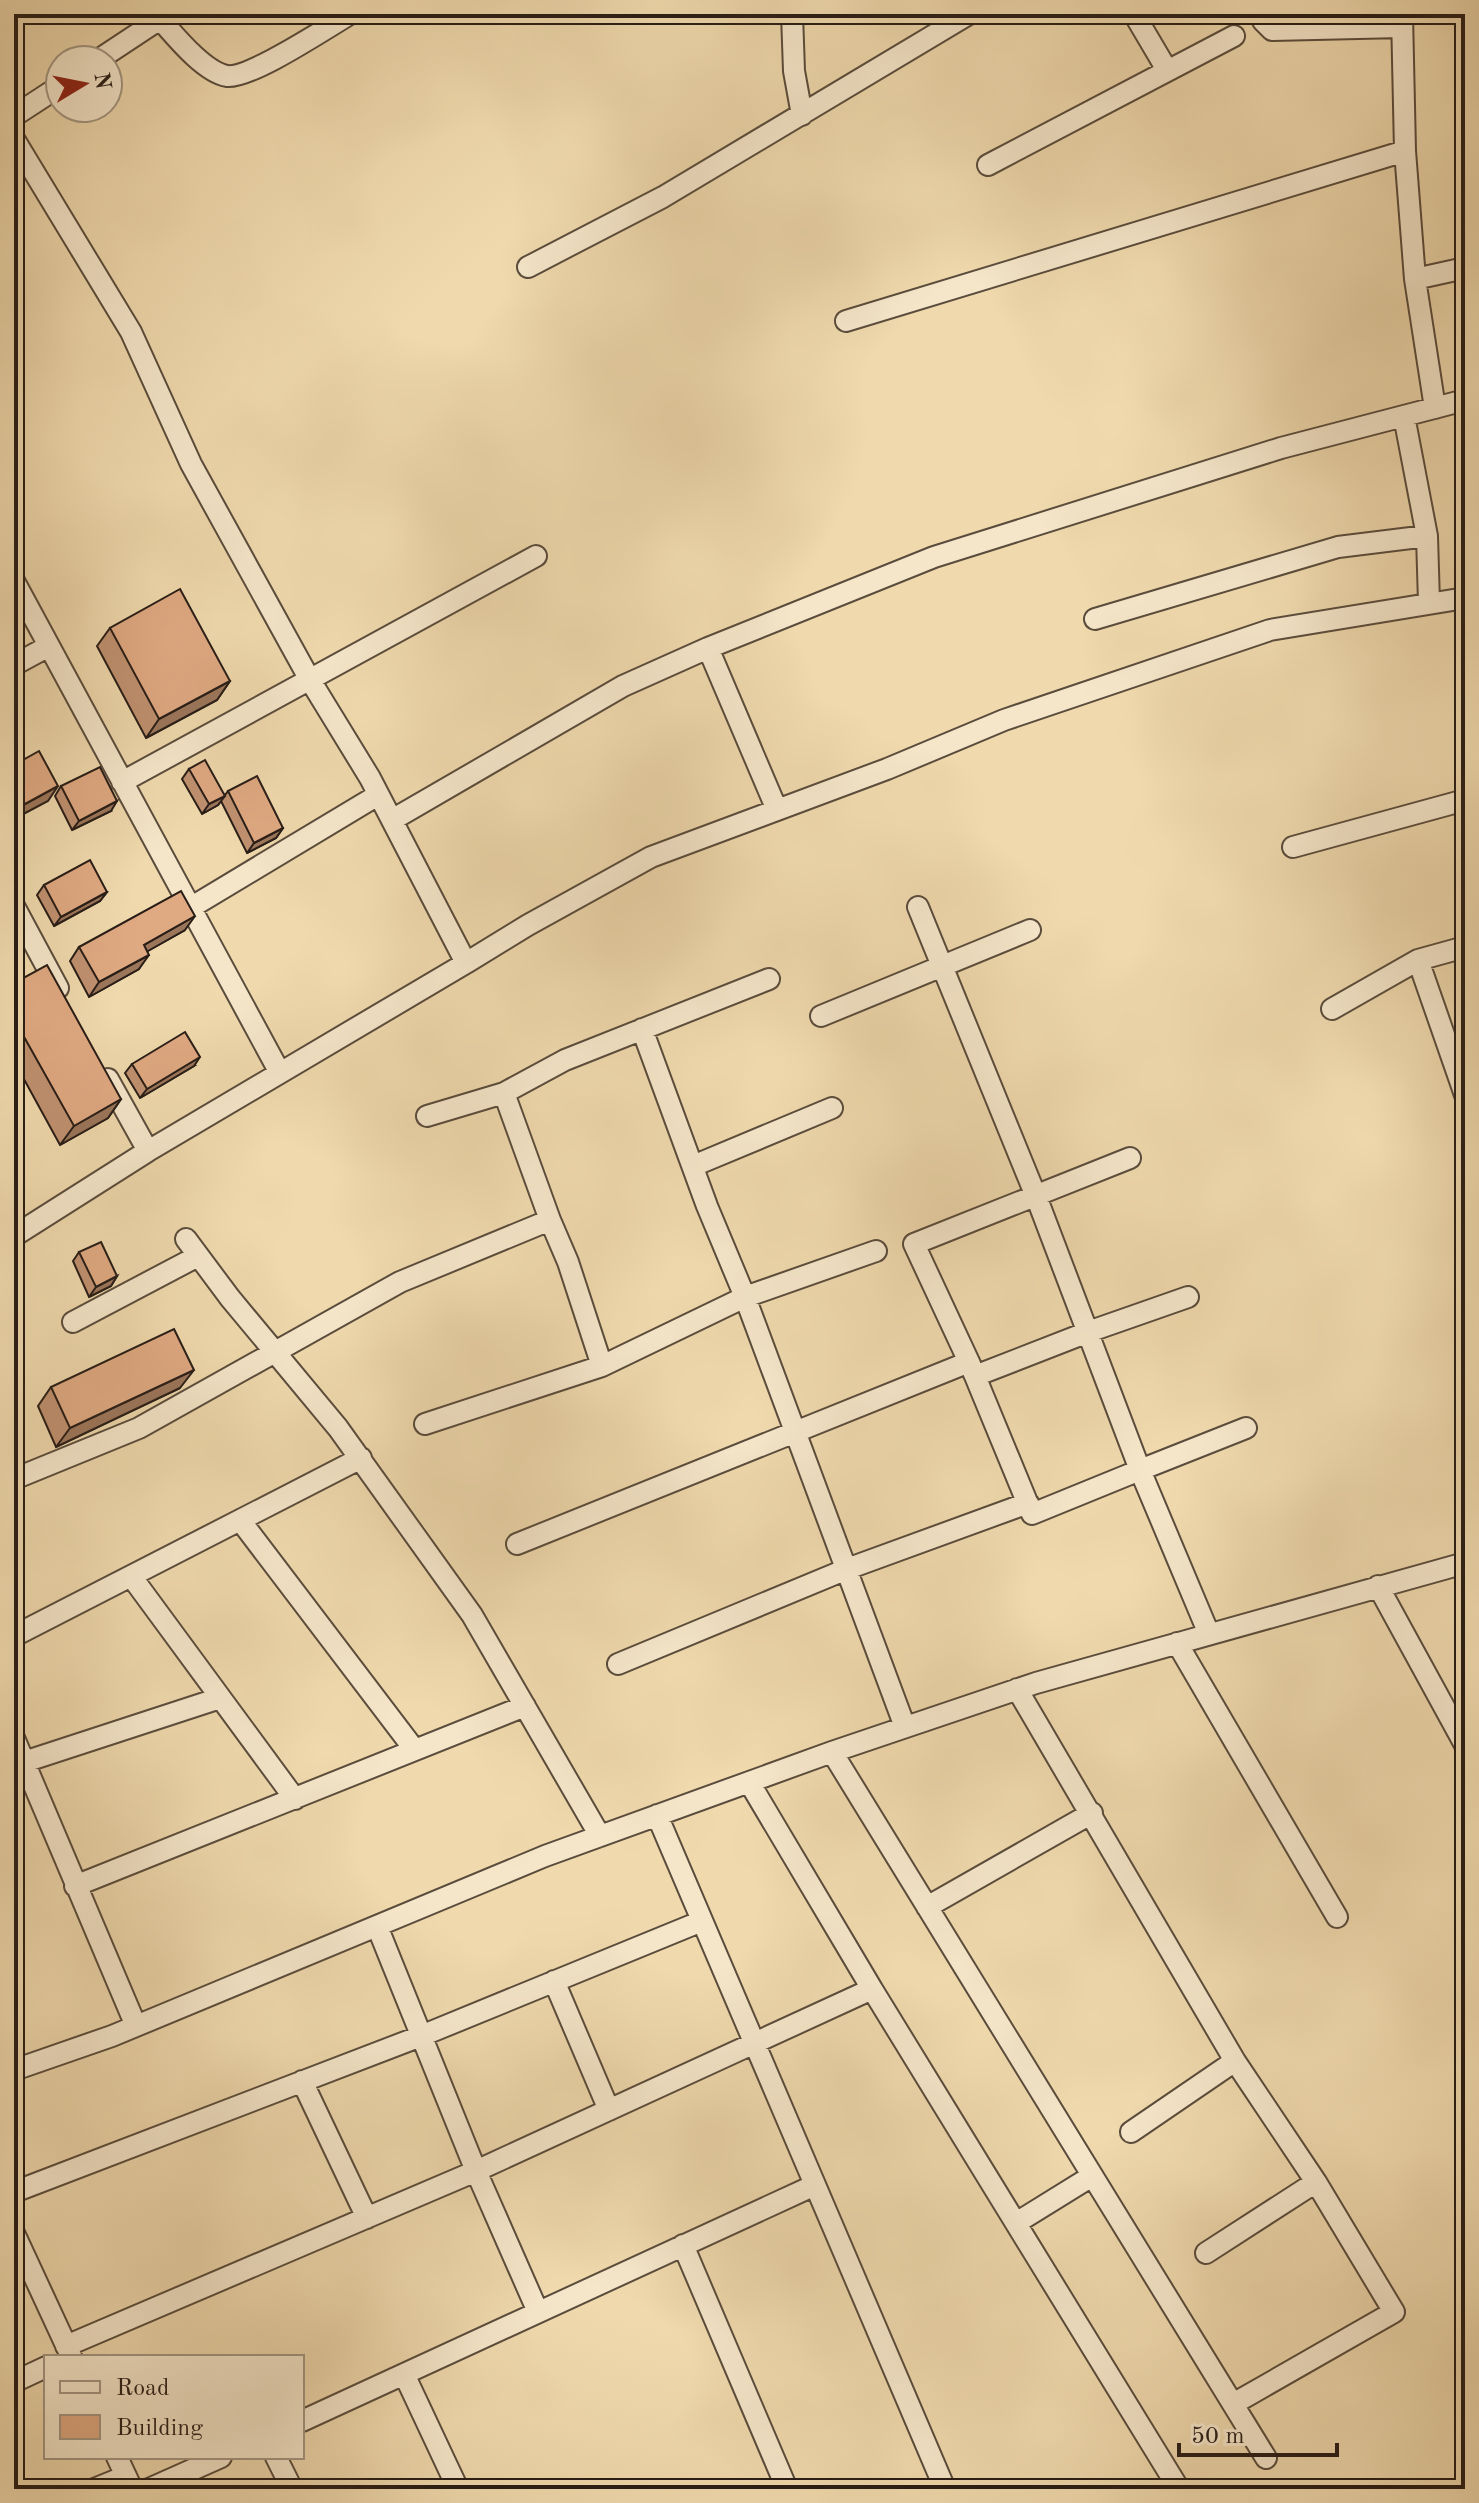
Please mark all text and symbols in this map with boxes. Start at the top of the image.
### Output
north arrow [44,44,124,124]
text: N [89,71,114,91]
legend [44,2355,304,2459]
text: Road [116,2377,169,2401]
scale bar [1179,2407,1337,2457]
text: Building [116,2417,203,2441]
text: 50 m [1191,2425,1245,2449]

